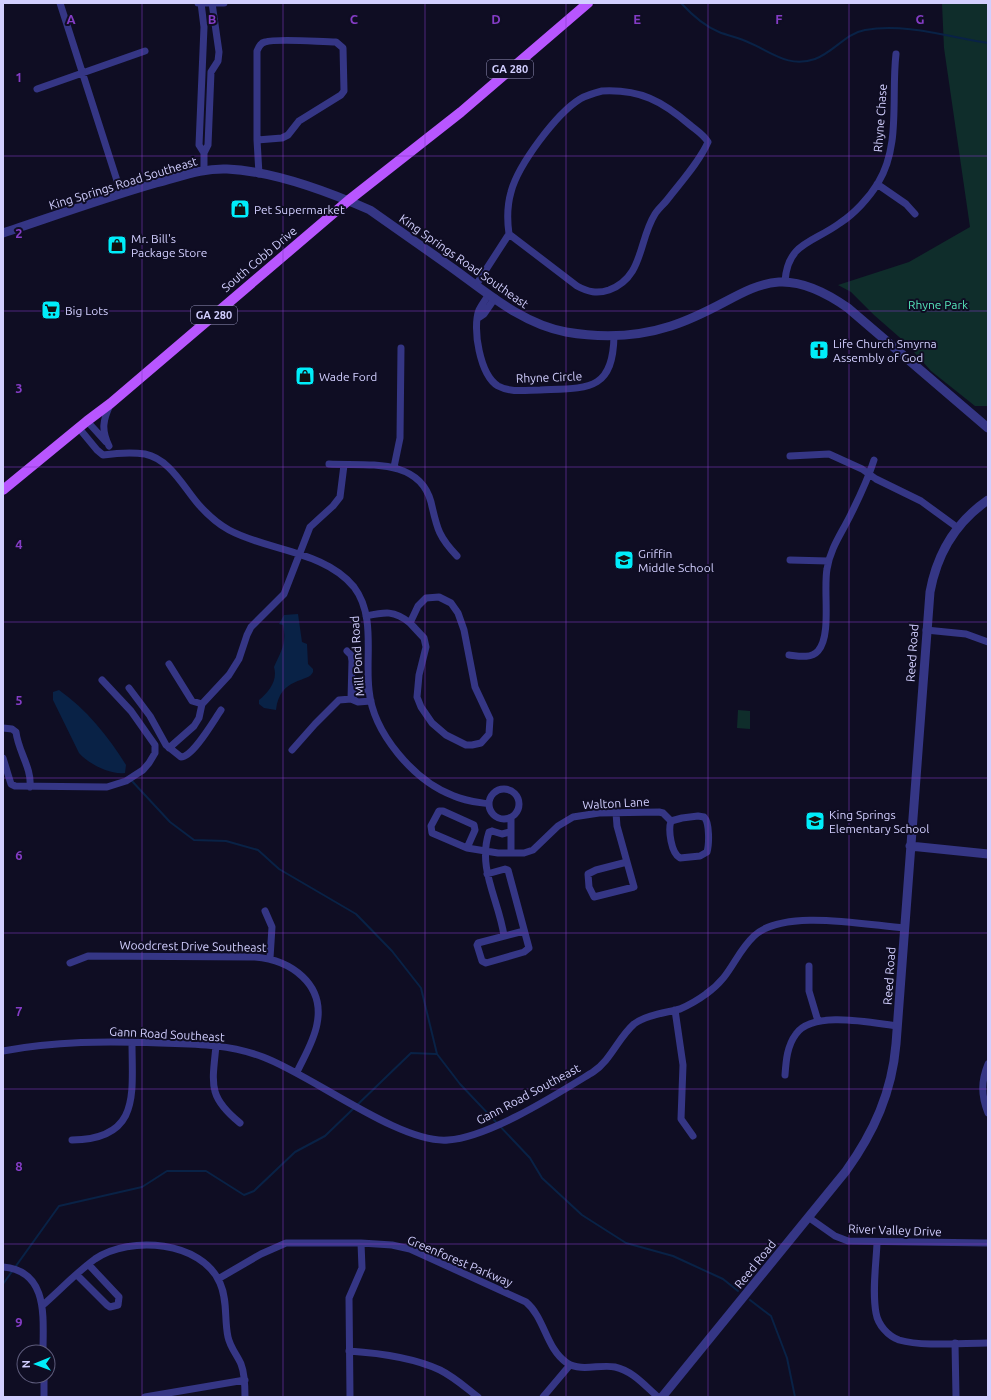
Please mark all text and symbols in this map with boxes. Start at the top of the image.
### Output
text: A [66,12,76,26]
text: B [208,12,217,26]
text: C [350,12,359,26]
text: D [491,12,501,26]
text: E [633,12,641,26]
text: F [775,12,783,26]
text: G [916,12,925,26]
road number: GA 280 [487,60,533,78]
text: 1 [15,70,23,84]
street label: Rhyne Chase [871,83,889,153]
street label: King Springs Road Southeast [47,154,199,212]
shop icon: Pet Supermarket [229,198,251,220]
place label: Pet Supermarket [254,203,345,216]
street label: King Springs Road Southeast [397,211,531,311]
street label: South Cobb Drive [219,224,299,294]
text: 2 [15,226,23,240]
place label: Mr. Bill's Package Store [131,232,207,259]
shop icon: Mr. Bill's Package Store [106,234,128,256]
park label: Rhyne Park [908,298,968,311]
supermarket icon: Big Lots [40,299,62,321]
place label: Big Lots [65,304,108,317]
road number: GA 280 [191,306,237,324]
place label: Life Church Smyrna Assembly of God [833,337,937,364]
church icon: Life Church Smyrna Assembly of God [808,339,830,361]
shop icon: Wade Ford [294,365,316,387]
street label: Rhyne Circle [516,369,582,385]
place label: Wade Ford [319,370,377,383]
text: 3 [15,381,23,395]
text: 4 [15,537,23,551]
place label: Griffin Middle School [638,547,714,574]
school or university icon: Griffin Middle School [613,549,635,571]
street label: Mill Pond Road [348,615,366,697]
street label: Reed Road [903,624,921,682]
text: 5 [15,693,23,707]
street label: Walton Lane [582,795,650,811]
place label: King Springs Elementary School [829,808,929,835]
school or university icon: King Springs Elementary School [804,810,826,832]
text: 6 [15,848,23,862]
street label: Woodcrest Drive Southeast [119,938,267,954]
street label: Reed Road [880,947,898,1005]
text: 7 [15,1004,23,1018]
street label: Gann Road Southeast [109,1024,225,1044]
street label: Gann Road Southeast [474,1061,582,1127]
text: 8 [15,1159,23,1173]
street label: River Valley Drive [848,1222,942,1238]
street label: Greenforest Parkway [405,1233,515,1289]
street label: Reed Road [732,1237,778,1291]
text: 9 [15,1315,23,1329]
north arrow [16,1344,56,1384]
text: N [20,1360,32,1368]

